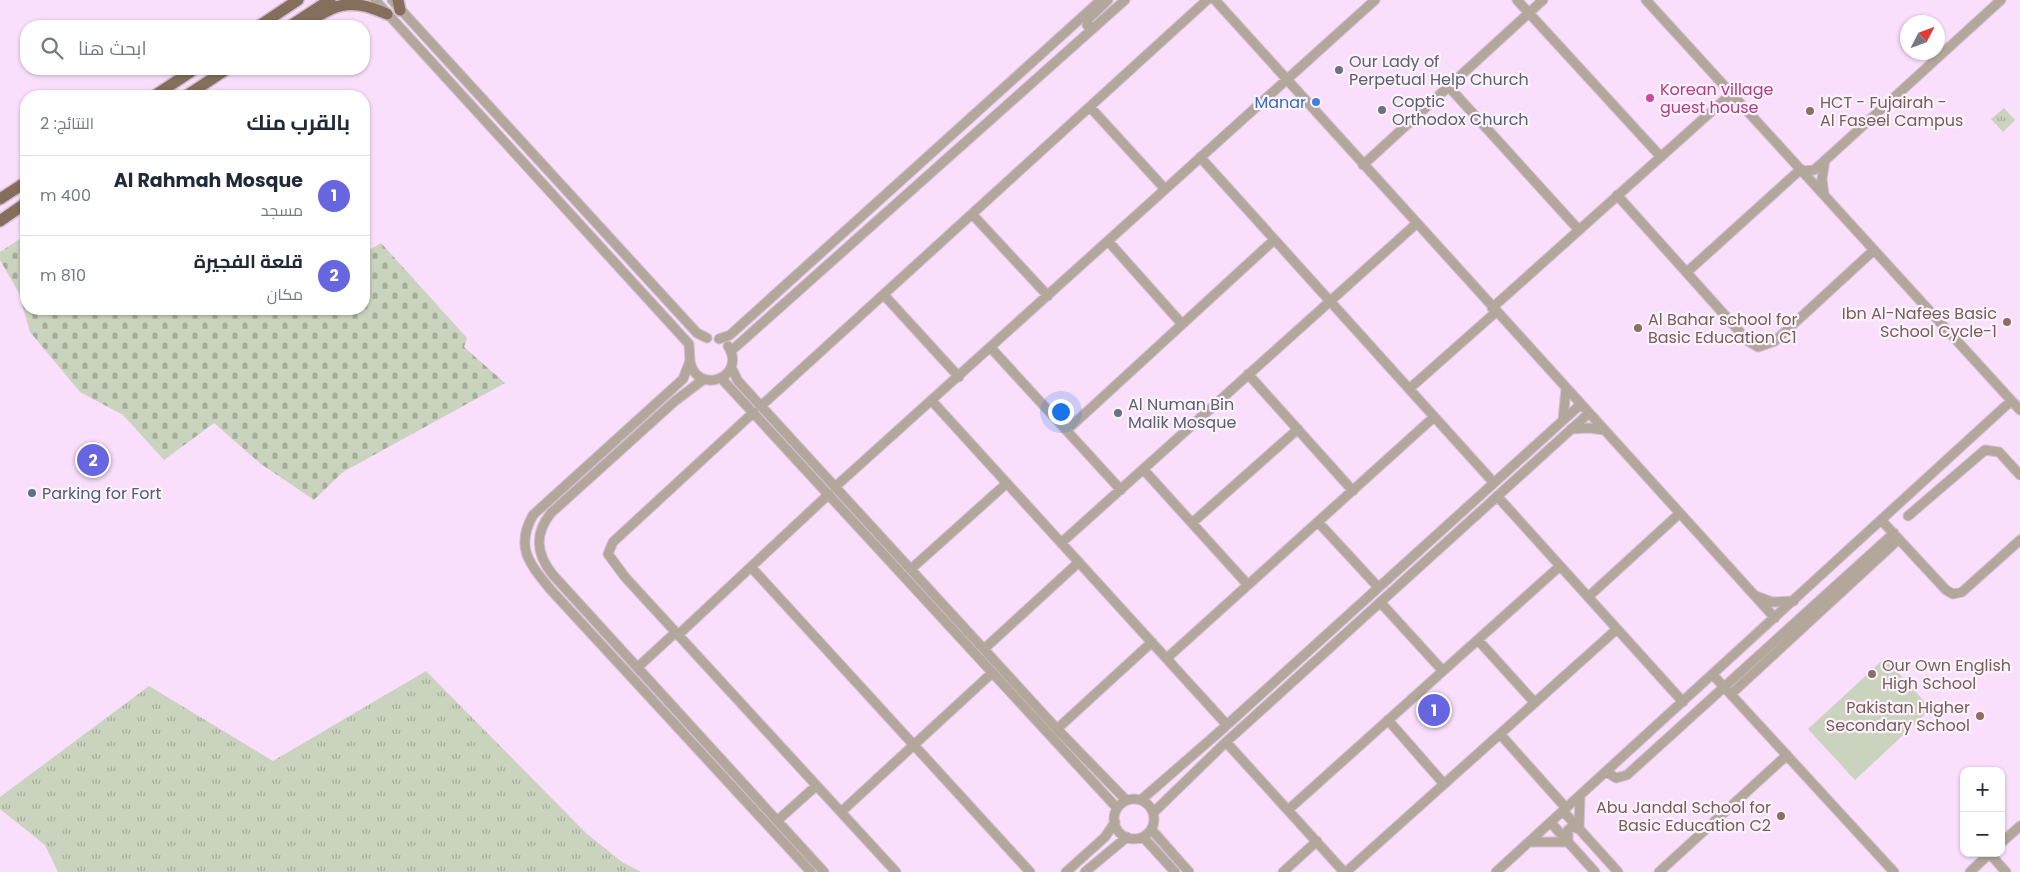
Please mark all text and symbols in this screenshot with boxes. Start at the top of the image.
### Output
north arrow [1900,15,1945,60]
search box [20,20,370,75]
icon: search [38,34,66,62]
text: ابحث هنا [78,35,147,62]
place label: Our Lady of Perpetual Help Church [1349,50,1529,91]
marker: Our Lady of Perpetual Help Church [1333,64,1345,76]
place label: Korean village guest house [1660,78,1773,119]
place label: Coptic Orthodox Church [1392,90,1529,131]
place label: Manar [1254,91,1306,114]
place label: HCT - Fujairah - Al Faseel Campus [1820,91,1963,132]
marker: Korean village guest house [1644,92,1656,104]
marker: Manar [1310,96,1322,108]
marker: Coptic Orthodox Church [1376,104,1388,116]
marker: HCT - Fujairah - Al Faseel Campus [1804,105,1816,117]
text: بالقرب منك [246,108,350,137]
text: النتائج: 2 [40,112,94,135]
text: Al Rahmah Mosque [114,167,303,194]
text: 400 m [40,184,91,207]
text: 1 [331,184,337,207]
text: مسجد [261,199,303,222]
text: قلعة الفجيرة [194,248,303,275]
text: 810 m [40,264,86,287]
text: 2 [329,264,339,287]
text: مكان [267,283,303,306]
place label: Ibn Al-Nafees Basic School Cycle-1 [1842,302,1997,343]
place label: Al Bahar school for Basic Education C1 [1648,308,1797,349]
marker: Ibn Al-Nafees Basic School Cycle-1 [2001,316,2013,328]
marker: Al Bahar school for Basic Education C1 [1632,322,1644,334]
place label: Al Numan Bin Malik Mosque [1128,393,1236,434]
your location [1048,399,1074,425]
marker: Al Numan Bin Malik Mosque [1112,407,1124,419]
pin: 2 [77,441,109,479]
place label: Parking for Fort [42,482,162,505]
marker: Parking for Fort [26,487,38,499]
place label: Our Own English High School [1882,654,2011,695]
marker: Our Own English High School [1866,668,1878,680]
pin: 1 [1418,691,1450,729]
place label: Pakistan Higher Secondary School [1826,696,1970,737]
marker: Pakistan Higher Secondary School [1974,710,1986,722]
map controls [1960,767,2005,857]
button: + [1960,767,2005,812]
place label: Abu Jandal School for Basic Education C2 [1596,796,1771,837]
marker: Abu Jandal School for Basic Education C2 [1775,810,1787,822]
button: − [1960,812,2005,857]

